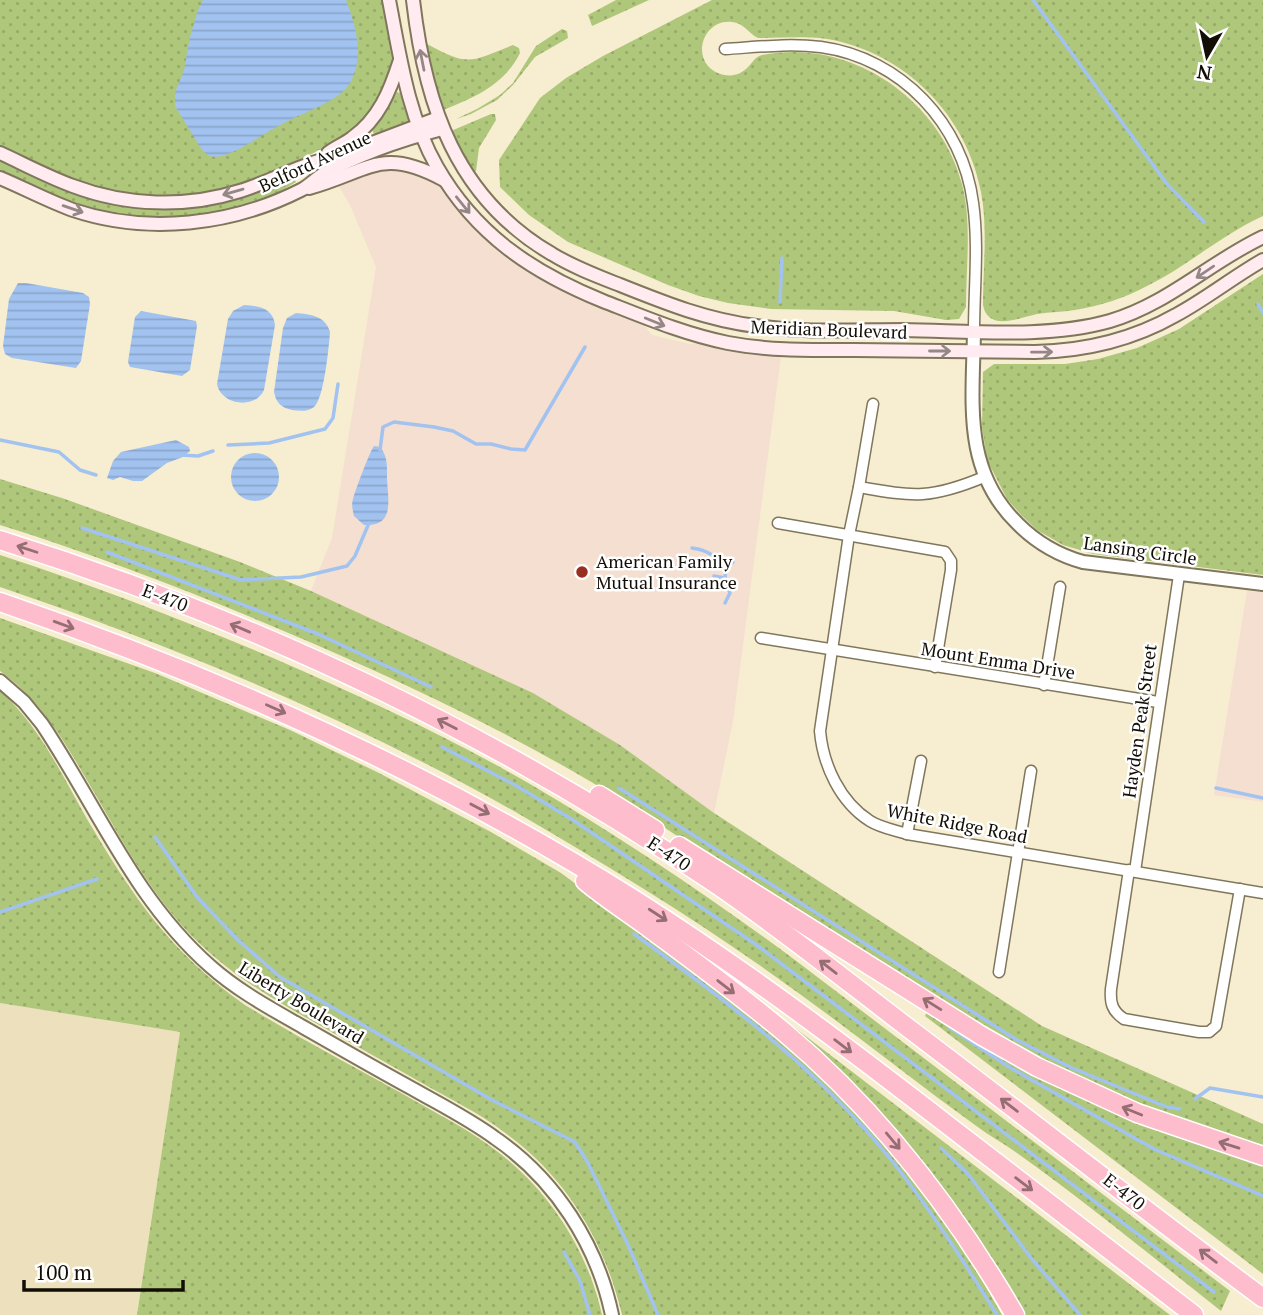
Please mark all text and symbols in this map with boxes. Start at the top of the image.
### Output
north arrow [1172,21,1242,91]
one-way arrow [415,49,429,72]
text: N [1195,60,1213,87]
street label: Belford Avenue [255,125,375,198]
one-way arrow [222,187,244,200]
one-way arrow [456,195,471,213]
one-way arrow [61,204,83,216]
one-way arrow [1196,265,1215,280]
street label: Meridian Boulevard [750,314,908,344]
one-way arrow [644,316,665,329]
one-way arrow [928,344,951,358]
one-way arrow [1030,345,1053,359]
street label: Lansing Circle [1082,530,1198,570]
one-way arrow [17,542,39,554]
place label: American Family Mutual Insurance [596,549,737,594]
marker: American Family Mutual Insurance [574,564,590,580]
street label: E-470 [139,577,192,617]
one-way arrow [53,620,75,632]
one-way arrow [230,621,252,634]
street label: Mount Emma Drive [919,636,1077,684]
street label: Hayden Peak Street [1116,642,1162,799]
one-way arrow [264,703,286,716]
one-way arrow [437,716,458,730]
street label: White Ridge Road [885,798,1030,848]
one-way arrow [469,803,490,817]
street label: E-470 [643,830,696,876]
one-way arrow [647,908,667,922]
street label: Liberty Boulevard [235,955,368,1049]
one-way arrow [820,959,838,974]
one-way arrow [717,979,735,994]
one-way arrow [922,996,942,1010]
one-way arrow [834,1038,853,1053]
one-way arrow [1001,1097,1019,1112]
one-way arrow [1121,1104,1143,1117]
one-way arrow [885,1132,900,1150]
one-way arrow [1219,1138,1241,1151]
street label: E-470 [1099,1167,1150,1215]
one-way arrow [1014,1177,1033,1192]
scale bar [24,1248,184,1292]
one-way arrow [1198,1249,1217,1264]
text: 100 m [35,1258,92,1286]

